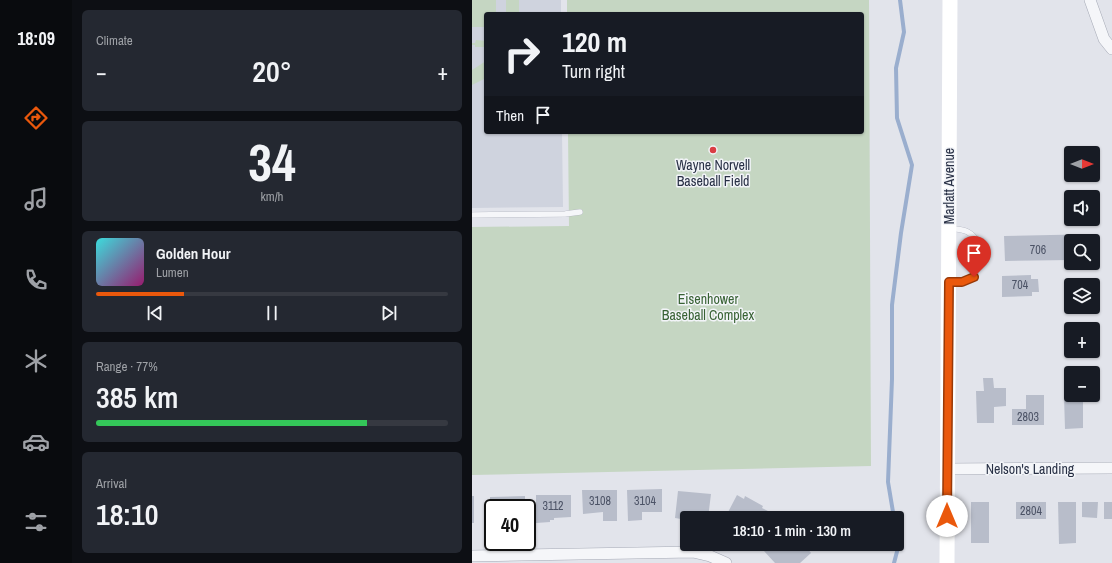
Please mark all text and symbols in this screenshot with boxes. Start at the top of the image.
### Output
text: 120 m [562,23,627,61]
text: 18:09 [17,26,55,51]
icon: right [496,28,548,80]
text: Climate [96,32,133,49]
text: 20° [252,51,292,91]
text: − [96,57,107,87]
text: + [437,57,448,87]
text: Turn right [562,59,625,84]
icon: directions [22,104,50,132]
icon: arrive [532,104,554,126]
text: Then [496,105,524,126]
text: 34 [248,127,296,197]
marker: Wayne Norvell Baseball Field [708,145,718,155]
north arrow [1064,146,1100,182]
map controls [1064,146,1100,402]
street label: Marlatt Avenue [940,148,958,224]
place label: Wayne Norvell Baseball Field [676,156,750,190]
icon: music [22,185,50,213]
text: km/h [260,188,284,205]
button: sound [1064,190,1100,226]
button: search [1064,234,1100,270]
pin [957,236,991,277]
icon: arrive [963,242,985,264]
house number: 706 [1030,242,1046,258]
text: Golden Hour [156,243,231,264]
text: Lumen [156,264,189,281]
icon: phone [22,266,50,294]
house number: 704 [1012,277,1029,293]
button: layers [1064,278,1100,314]
park label: Eisenhower Baseball Complex [662,290,755,324]
icon: previous [144,302,166,324]
icon: pause [261,302,283,324]
icon: next [378,302,400,324]
button: + [1064,322,1100,358]
icon: climate [22,347,50,375]
text: Range · 77% [96,358,158,375]
button: − [1064,366,1100,402]
text: 385 km [96,377,178,417]
house number: 2803 [1017,409,1039,425]
icon: car [22,428,50,456]
street label: Nelson's Landing [986,460,1075,478]
text: Arrival [96,475,127,492]
house number: 3108 [589,493,611,509]
house number: 3104 [634,493,656,509]
text: 18:10 [96,494,158,534]
position arrow [926,495,968,537]
house number: 3112 [542,498,564,514]
speed limit sign: 40 [484,499,536,551]
house number: 2804 [1020,503,1042,519]
icon: filters [22,508,50,536]
text: 18:10 · 1 min · 130 m [733,520,851,541]

